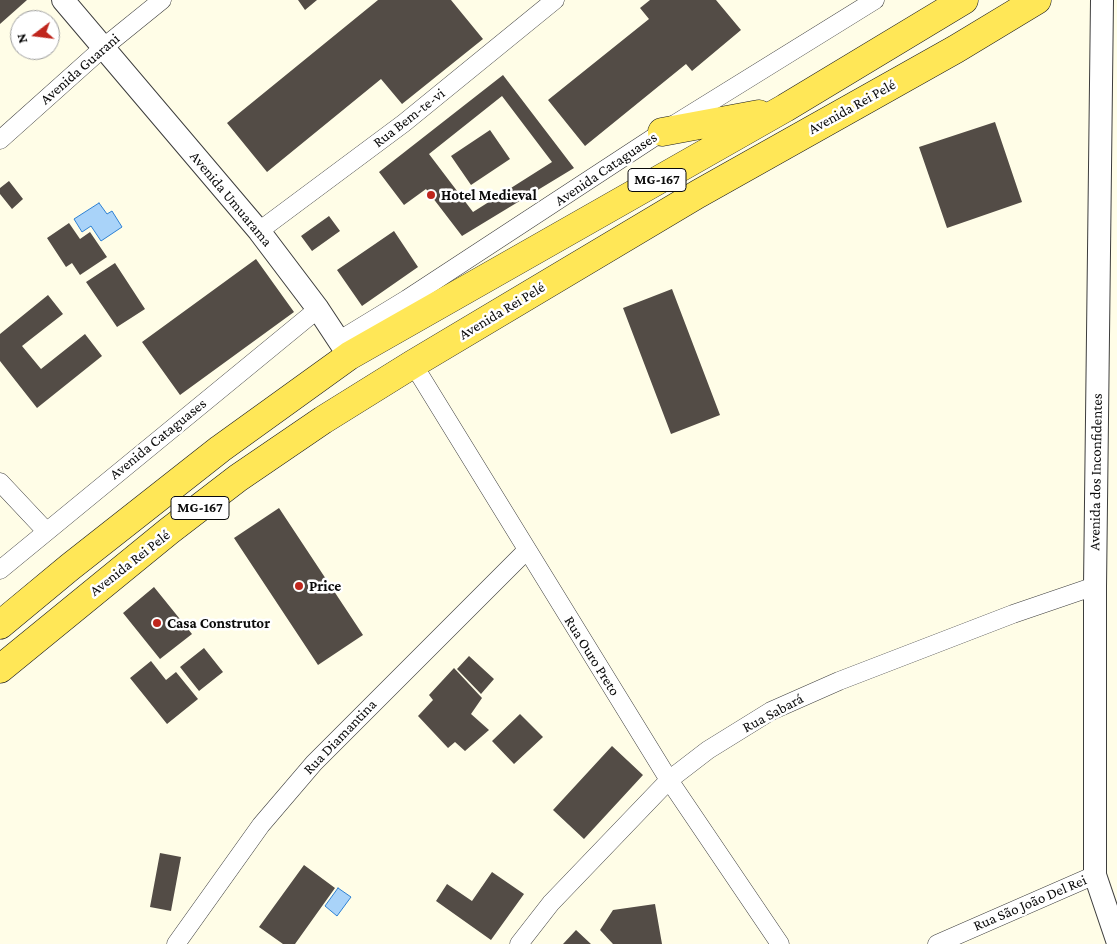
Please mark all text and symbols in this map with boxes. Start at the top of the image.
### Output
north arrow [10,10,60,60]
street label: Avenida Guarani [37,30,123,108]
text: N [13,32,30,45]
street label: Avenida Rei Pelé [805,76,899,138]
street label: Rua Bem-te-vi [370,84,448,152]
street label: Avenida Cataguases [552,128,660,210]
street label: Avenida Umuarama [186,148,276,250]
road number: MG-167 [628,168,686,192]
place label: Hotel Medieval [441,186,537,204]
marker: Hotel Medieval [425,189,437,201]
street label: Avenida Rei Pelé [456,278,548,344]
street label: Avenida dos Inconfidentes [1086,393,1106,551]
street label: Avenida Cataguases [106,394,210,484]
road number: MG-167 [171,496,229,520]
street label: Avenida Rei Pelé [86,526,174,600]
place label: Price [309,577,341,595]
marker: Price [293,580,305,592]
street label: Rua Ouro Preto [560,613,624,699]
place label: Casa Construtor [167,614,270,632]
marker: Casa Construtor [151,617,163,629]
street label: Rua Sabará [739,689,807,737]
street label: Rua Diamantina [300,696,380,778]
street label: Rua São João Del Rei [971,871,1089,935]

